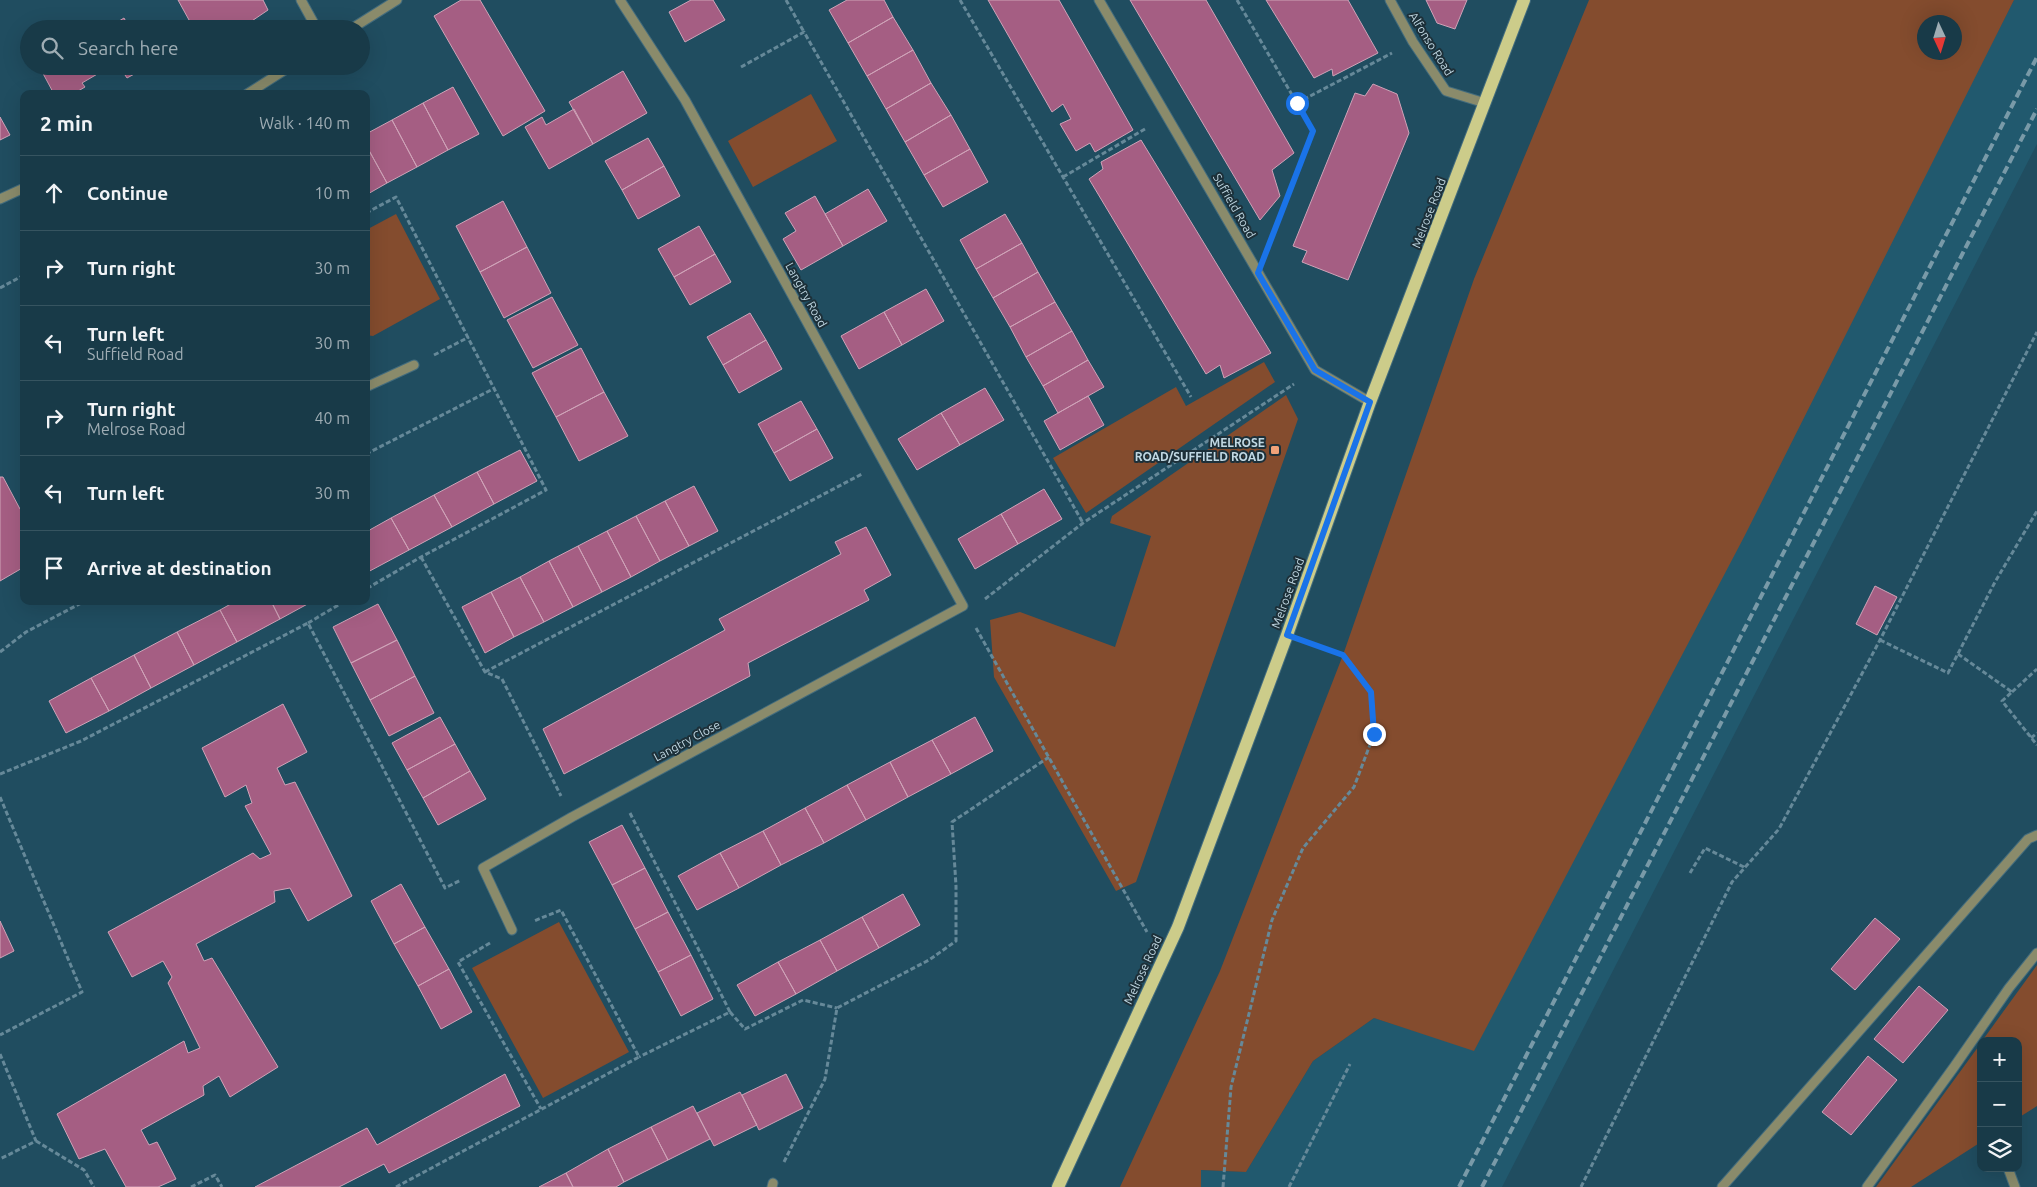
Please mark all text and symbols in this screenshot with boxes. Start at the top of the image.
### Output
street label: Alfonso Road [1407,10,1456,78]
north arrow [1917,15,1962,60]
search box [20,20,370,75]
icon: search [38,34,66,62]
text: Search here [78,37,178,59]
route start [1286,92,1309,115]
text: 2 min [40,111,93,135]
text: Walk · 140 m [259,114,350,132]
street label: Suffield Road [1211,171,1258,240]
street label: Melrose Road [1409,176,1448,250]
icon: ahead [40,179,68,207]
text: Continue [87,182,168,204]
text: 10 m [314,184,350,202]
icon: right [40,254,68,282]
text: Turn right [87,257,175,279]
text: 30 m [314,259,350,277]
street label: Langtry Road [783,260,830,329]
text: Turn left [87,323,165,345]
icon: left [40,329,68,357]
text: 30 m [314,334,350,352]
text: Suffield Road [87,345,184,363]
text: Turn right [87,398,175,420]
icon: right [40,404,68,432]
text: 40 m [314,409,350,427]
text: Melrose Road [87,420,186,438]
place label: MELROSE ROAD/SUFFIELD ROAD [1135,436,1265,463]
marker: MELROSE ROAD/SUFFIELD ROAD [1269,444,1281,456]
icon: left [40,479,68,507]
text: Turn left [87,482,165,504]
text: 30 m [314,484,350,502]
icon: arrive [40,554,68,582]
street label: Melrose Road [1269,556,1306,630]
text: Arrive at destination [87,557,272,579]
street label: Langtry Close [651,718,722,764]
route end [1363,723,1386,746]
street label: Melrose Road [1121,934,1164,1006]
map controls [1977,1037,2022,1172]
button: + [1977,1037,2022,1082]
button: − [1977,1082,2022,1127]
button: layers [1977,1127,2022,1172]

